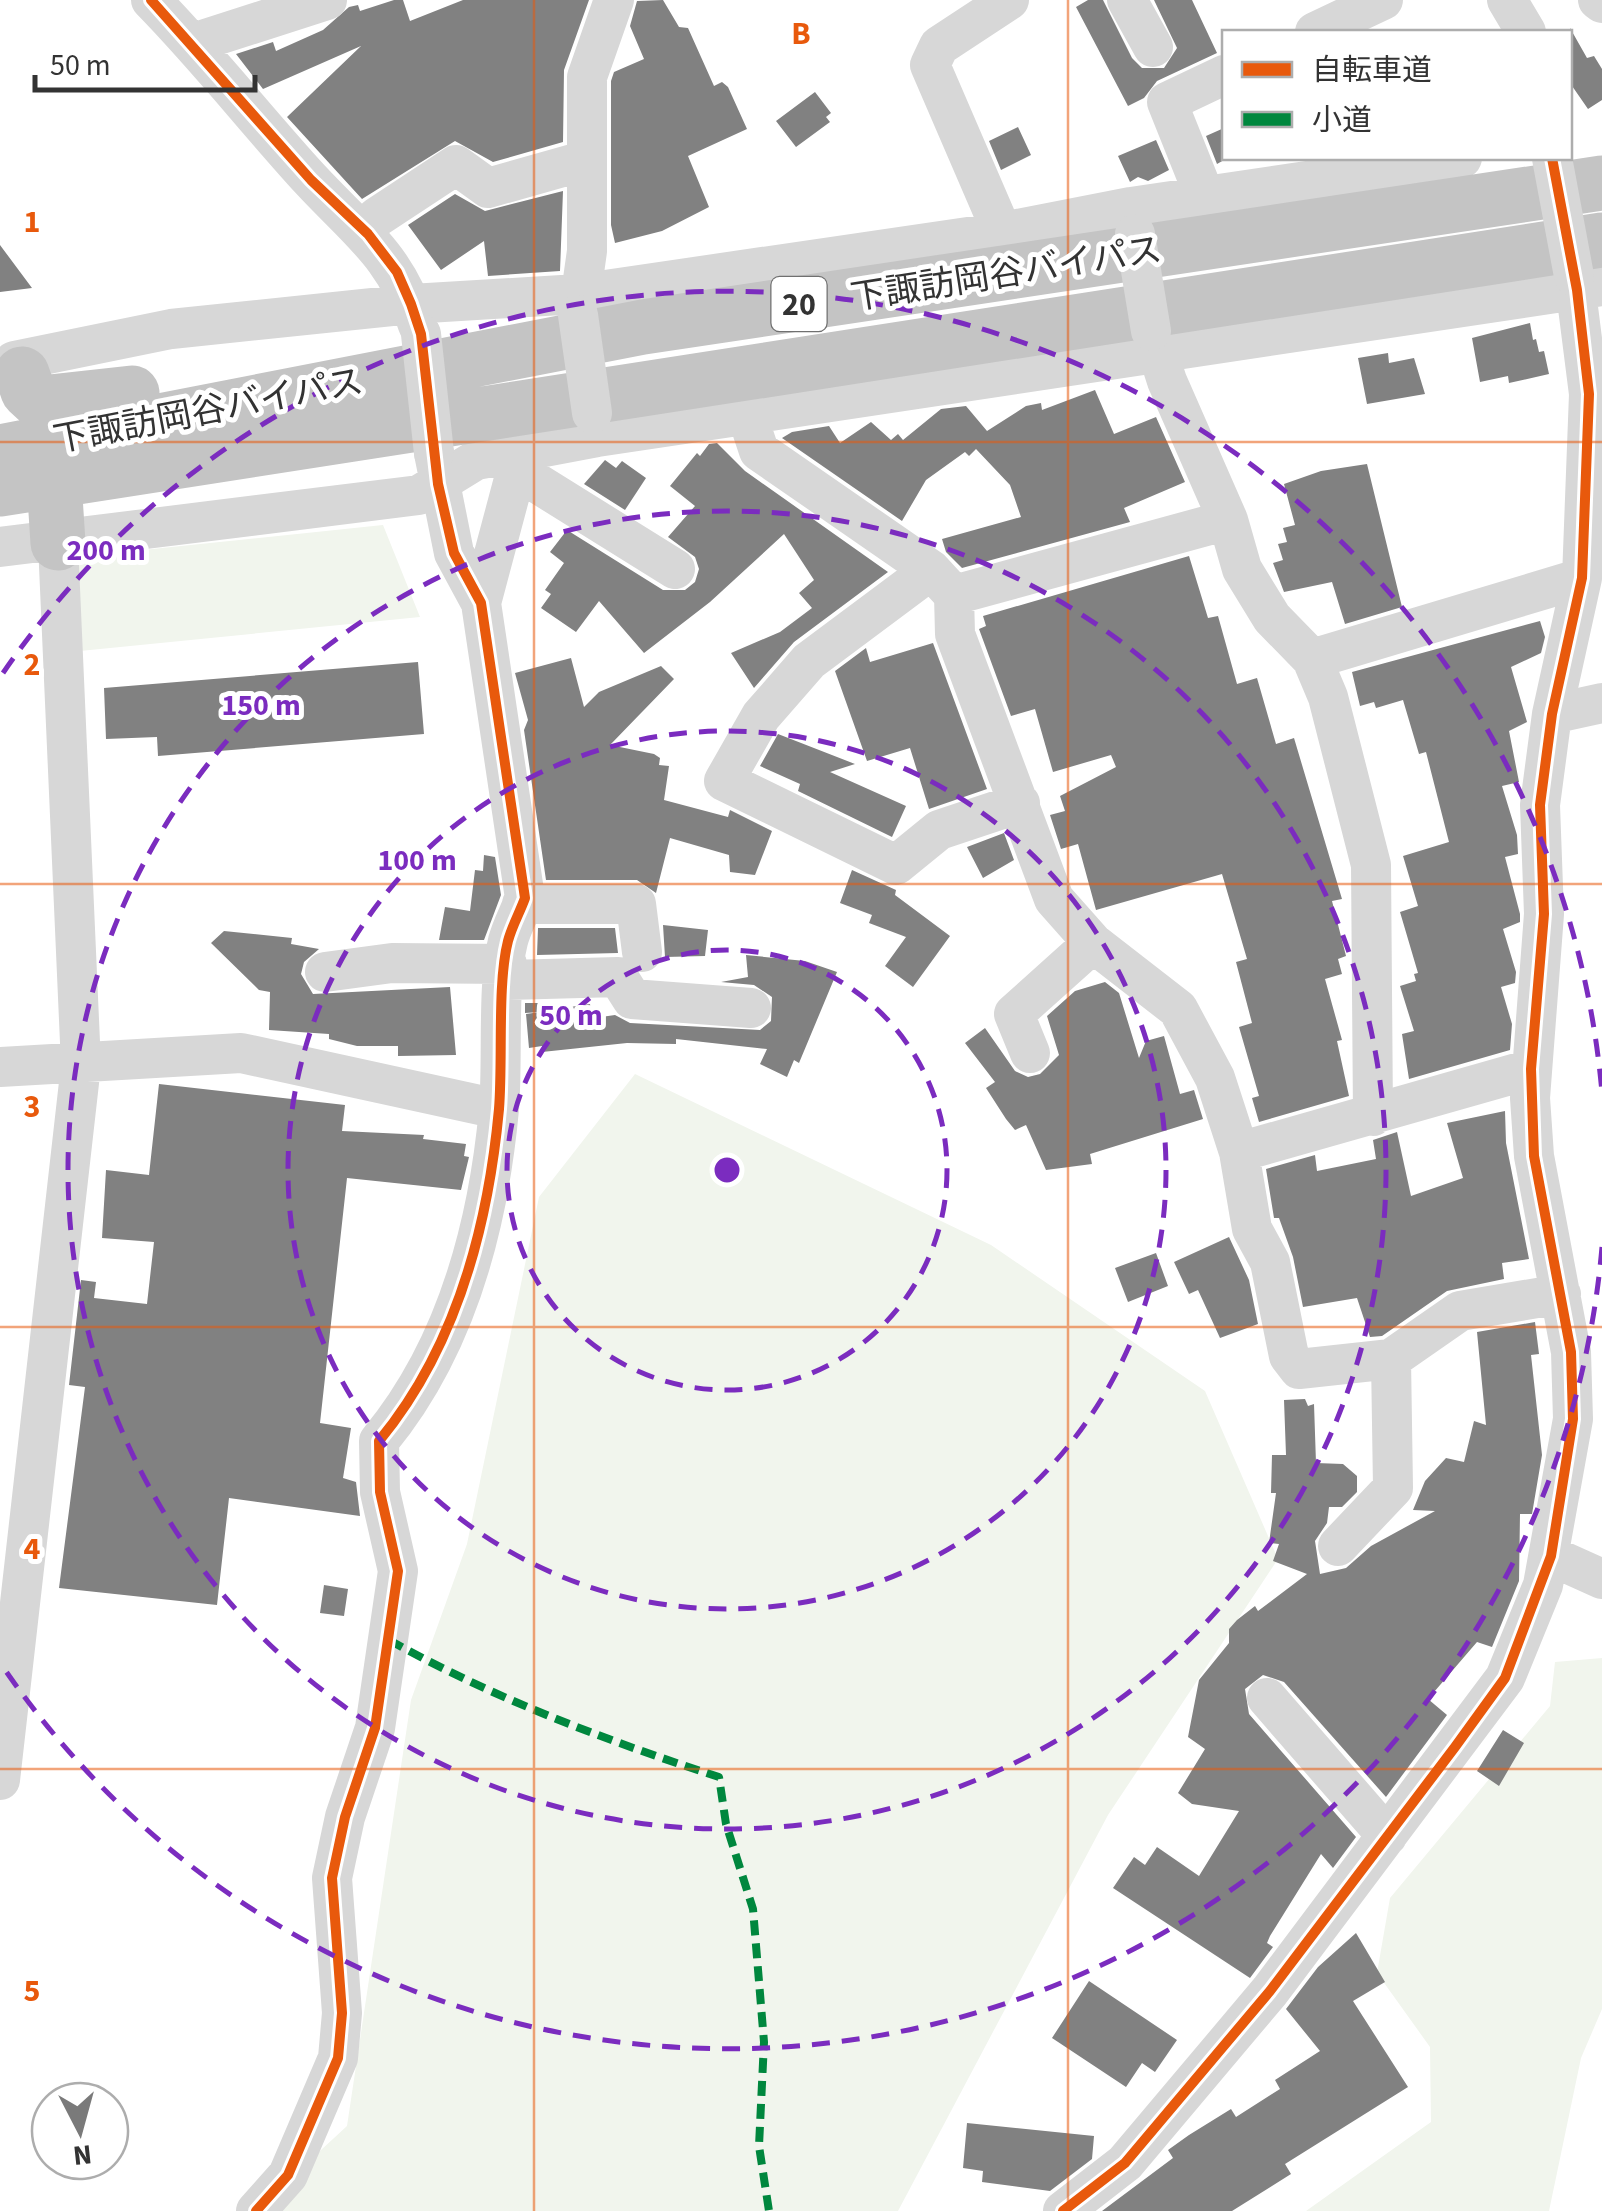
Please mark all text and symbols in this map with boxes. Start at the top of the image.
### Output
text: B [791,11,811,57]
scale bar [35,30,255,92]
legend [1222,30,1572,160]
text: 50 m [50,44,111,87]
text: 自転車道 [1312,49,1432,92]
text: 小道 [1312,99,1372,142]
text: 1 [24,199,40,245]
street label: 下諏訪岡谷バイパス [847,225,1165,323]
road number: 20 [772,277,826,331]
street label: 下諏訪岡谷バイパス [49,356,367,466]
text: 200 m [66,529,146,572]
text: 2 [24,642,40,688]
text: 150 m [221,684,301,727]
text: 100 m [377,839,457,882]
text: 50 m [539,994,603,1037]
text: 3 [24,1084,40,1130]
centre of rings [709,1152,745,1188]
text: 4 [24,1526,41,1572]
text: 5 [24,1968,40,2014]
north arrow [30,2081,130,2181]
text: N [71,2134,94,2176]

